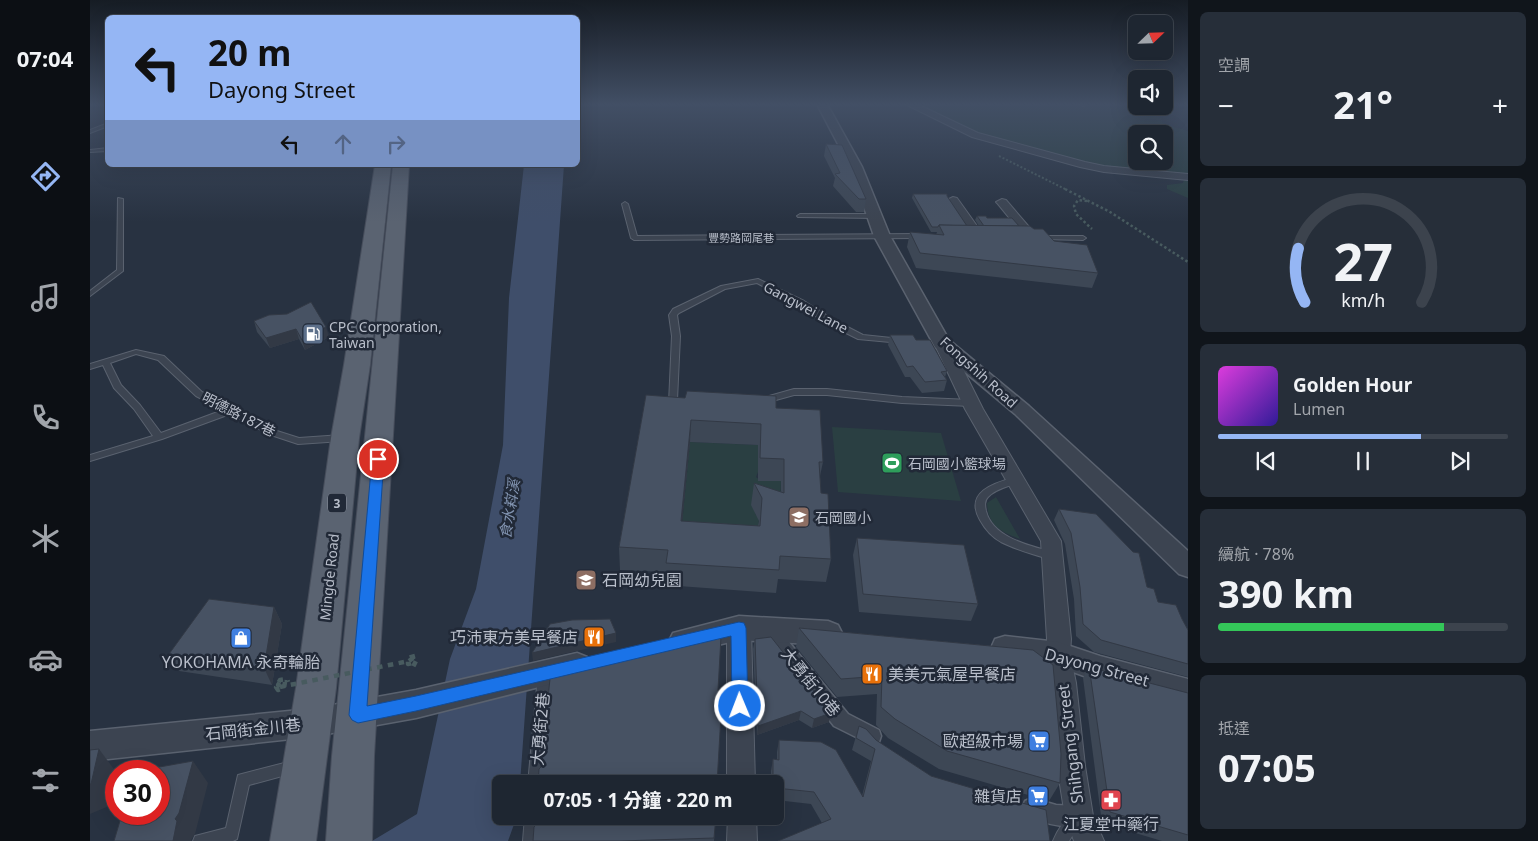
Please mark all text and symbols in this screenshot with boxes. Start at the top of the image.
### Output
north arrow [1128,15,1172,60]
map controls [1128,15,1173,170]
text: 20 m [208,29,291,76]
icon: left [125,35,190,100]
text: 07:04 [17,43,73,73]
text: 空調 [1218,54,1250,76]
button: sound [1128,70,1173,115]
text: Dayong Street [208,74,355,104]
text: 21° [1333,78,1393,130]
text: − [1218,86,1234,124]
text: + [1492,86,1508,124]
button: search [1128,125,1173,170]
icon: left [276,130,304,158]
icon: ahead [329,130,357,158]
icon: right [382,130,410,158]
icon: directions [28,159,63,194]
text: 27 [1333,225,1393,296]
street label: 豐勢路岡尾巷 [708,230,774,245]
street label: Gangwei Lane [760,277,852,337]
icon: music [28,280,63,315]
text: km/h [1341,288,1385,312]
place label: CPC Corporation, Taiwan [329,317,442,352]
fuel station icon: CPC Corporation, Taiwan [301,322,325,346]
street label: Fongshih Road [936,332,1022,412]
text: Golden Hour [1293,372,1412,398]
street label: 明德路187巷 [199,387,279,441]
text: Lumen [1293,398,1345,420]
icon: phone [28,400,63,435]
pin [357,438,399,480]
icon: arrive [364,445,392,473]
icon: previous [1252,447,1280,475]
icon: pause [1349,447,1377,475]
icon: next [1446,447,1474,475]
sports icon: 石岡國小籃球場 [880,451,904,475]
place label: 石岡國小籃球場 [908,454,1006,473]
water label: 食水嵙溪 [494,476,524,540]
road number: 3 [328,493,346,512]
school or university icon: 石岡國小 [787,505,811,529]
place label: 石岡國小 [815,508,871,527]
icon: climate [28,521,63,556]
street label: Mingde Road [315,533,343,621]
text: 續航 · 78% [1218,543,1294,565]
text: 390 km [1218,567,1354,619]
school or university icon: 石岡幼兒園 [574,568,598,592]
place label: 石岡幼兒園 [602,569,682,591]
restaurant icon: 巧沛東方美早餐店 [582,625,606,649]
shop icon: YOKOHAMA 永奇輪胎 [229,626,253,650]
place label: 巧沛東方美早餐店 [450,626,578,648]
icon: car [28,642,63,677]
street label: 大勇街10巷 [777,643,845,721]
street label: Dayong Street [1042,643,1152,692]
place label: YOKOHAMA 永奇輪胎 [162,651,320,673]
restaurant icon: 美美元氣屋早餐店 [860,662,884,686]
place label: 美美元氣屋早餐店 [888,663,1016,685]
position arrow [713,679,765,731]
street label: Shihgang Street [1052,683,1088,805]
street label: 大勇街2巷 [526,692,554,766]
street label: 石岡街金川巷 [204,713,302,745]
text: 抵達 [1218,717,1250,739]
supermarket icon: 歐超級市場 [1027,729,1051,753]
place label: 歐超級市場 [943,730,1023,752]
text: 07:05 [1218,741,1316,793]
speed limit sign: 30 [105,760,170,825]
icon: filters [28,763,63,798]
supermarket icon: 雜貨店 [1026,784,1050,808]
place label: 雜貨店 [974,785,1022,807]
text: 07:05 · 1 分鐘 · 220 m [543,787,733,813]
pharmacy icon: 江夏堂中藥行 [1099,788,1123,812]
place label: 江夏堂中藥行 [1063,813,1159,835]

